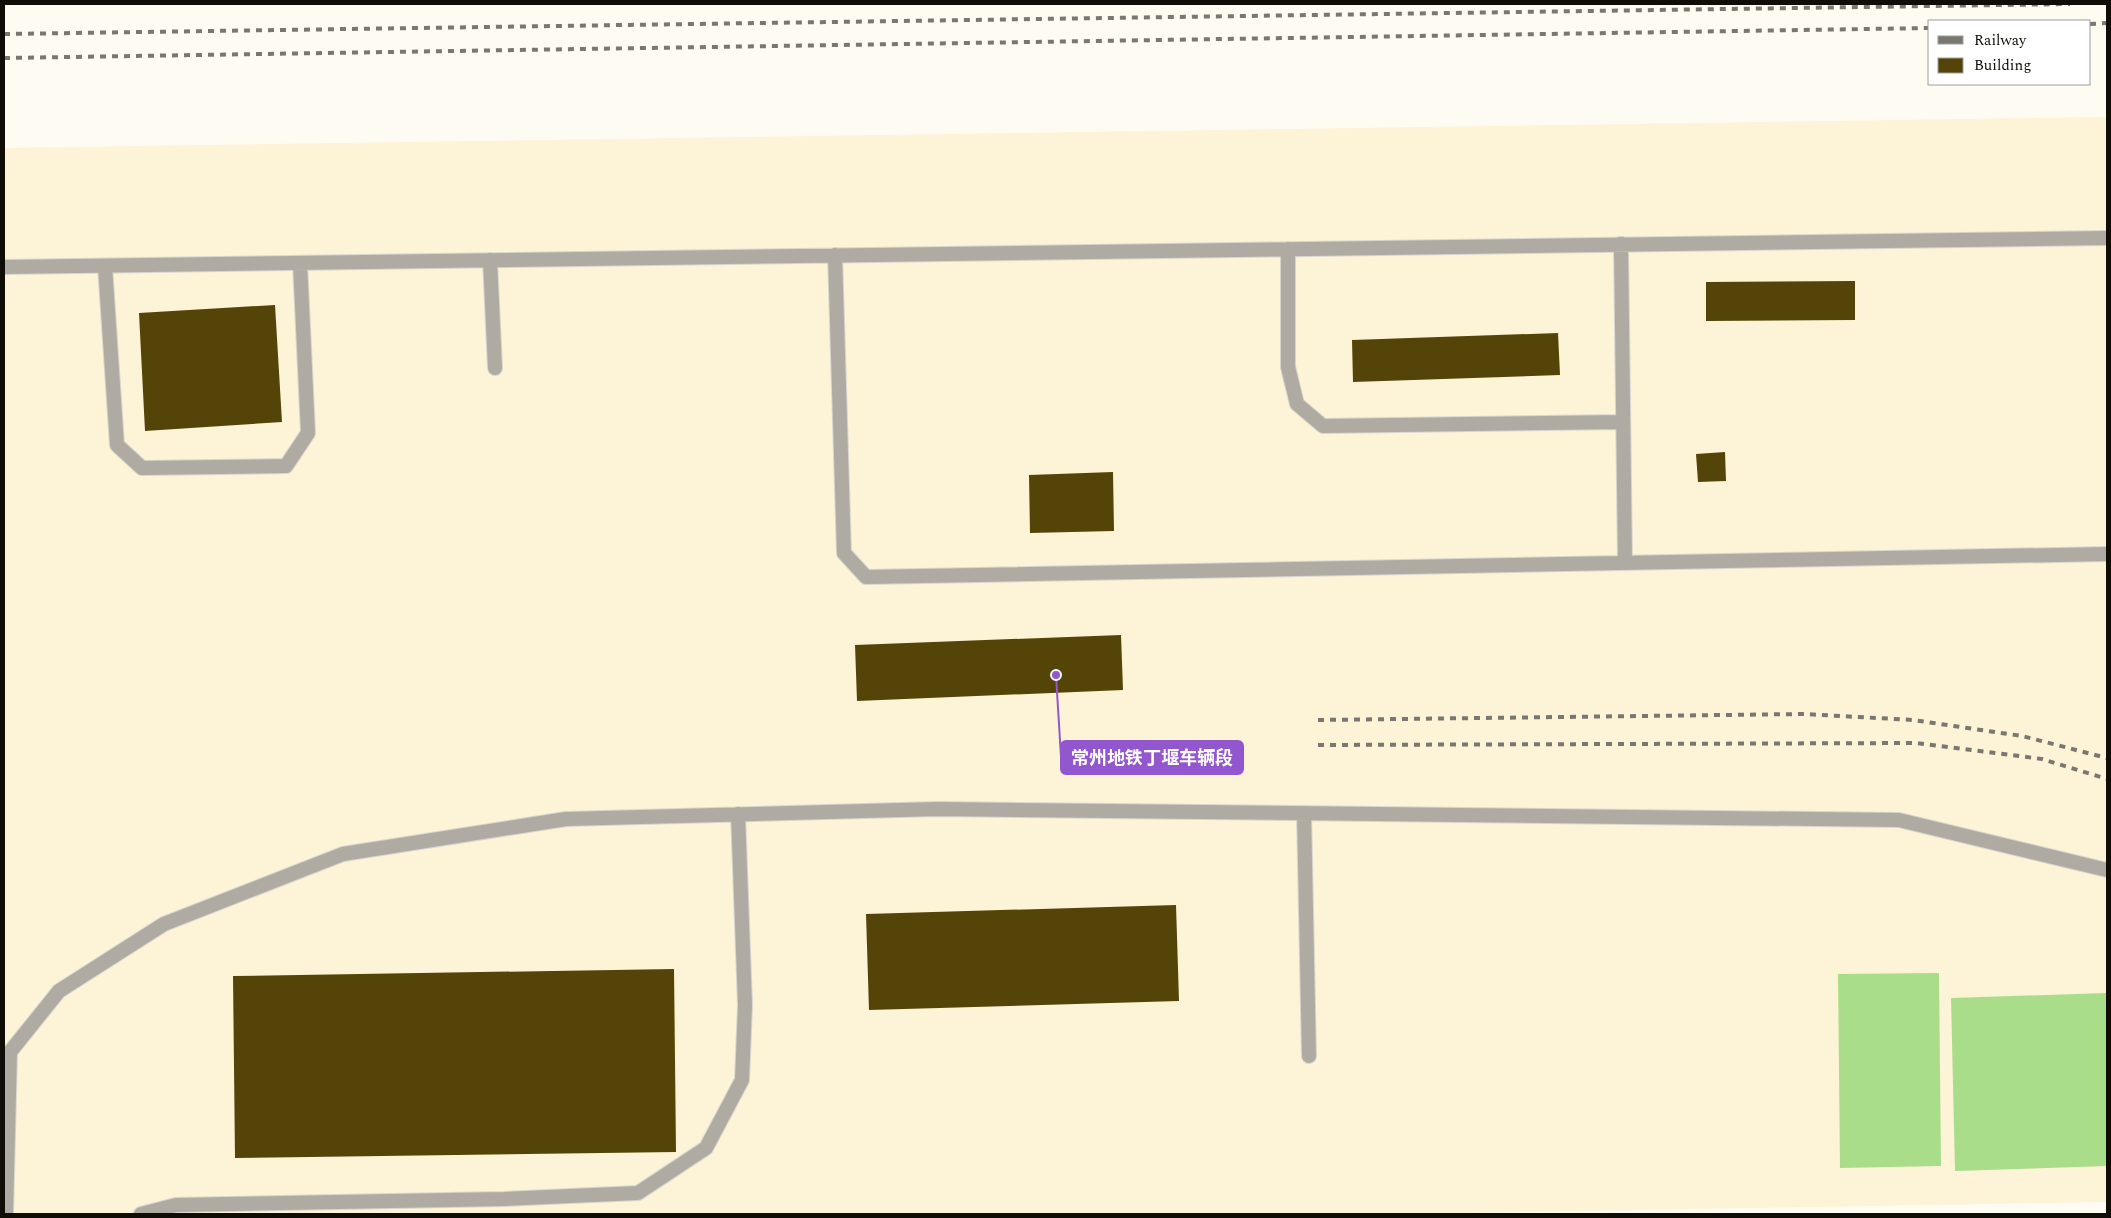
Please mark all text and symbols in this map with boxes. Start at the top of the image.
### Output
legend [1928,20,2091,85]
text: Railway [1974,29,2027,52]
text: Building [1974,54,2031,77]
callout: 常州地铁丁堰车辆段 [1061,741,1243,774]
text: 常州地铁丁堰车辆段 [1071,745,1233,772]

